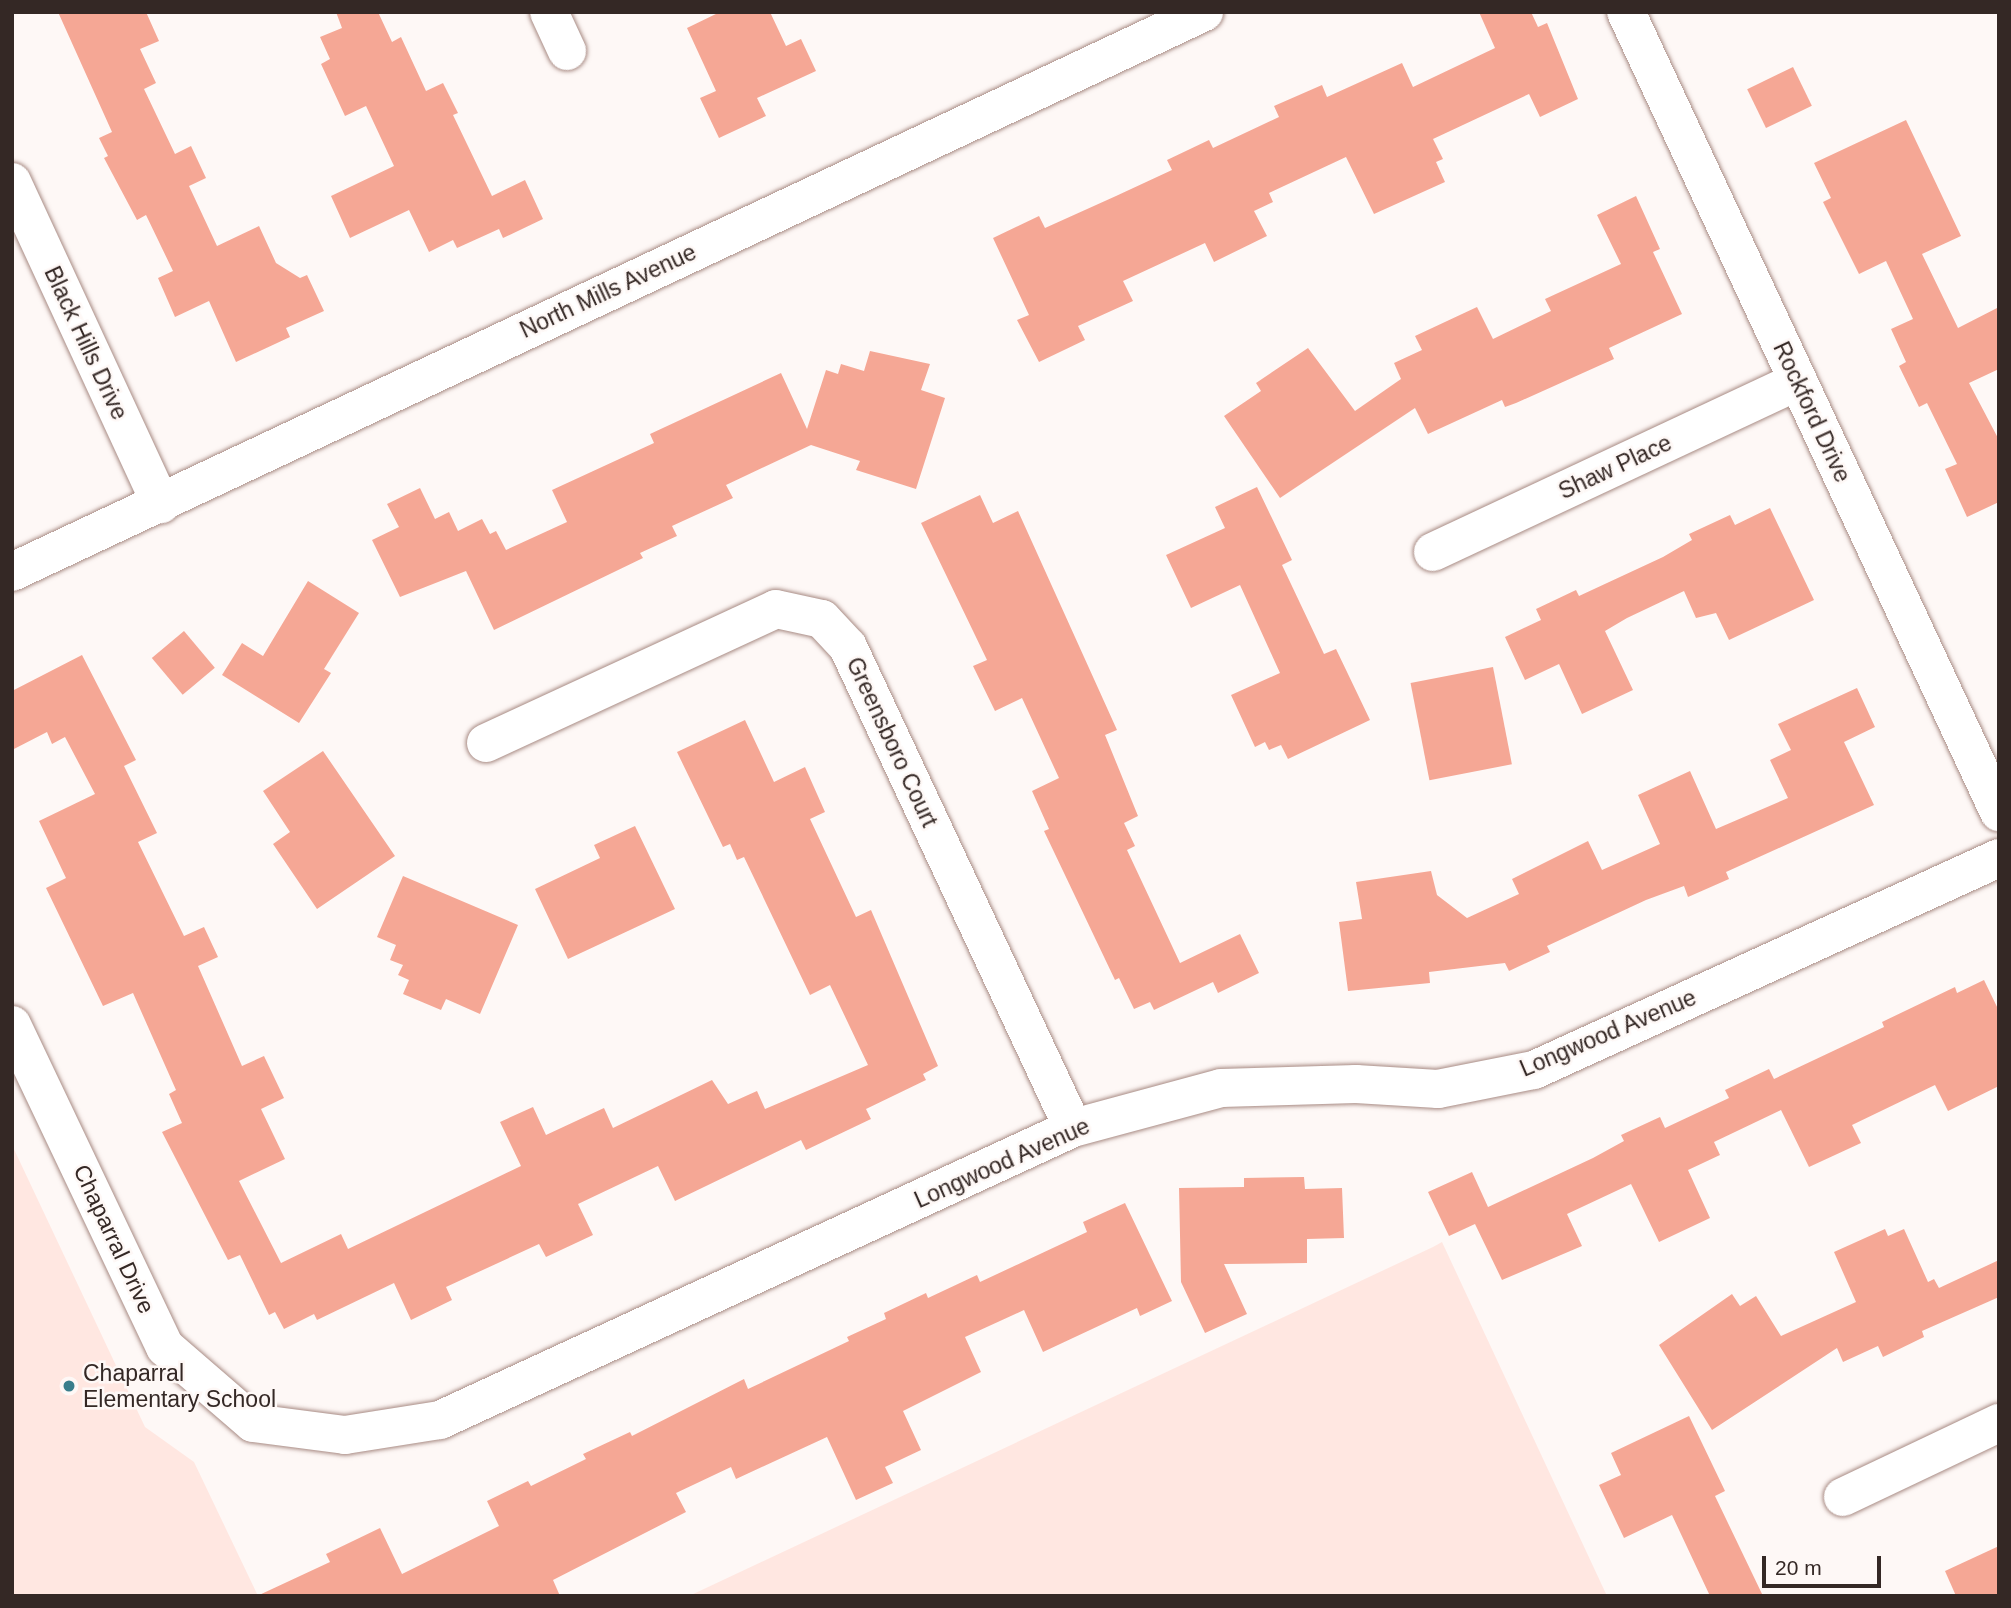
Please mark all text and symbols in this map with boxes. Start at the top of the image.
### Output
street label: North Mills Avenue [515,238,701,344]
street label: Black Hills Drive [38,262,134,424]
street label: Rockford Drive [1767,337,1857,487]
street label: Shaw Place [1554,429,1676,505]
street label: Greensboro Court [841,653,943,831]
street label: Longwood Avenue [1515,983,1701,1083]
street label: Longwood Avenue [910,1112,1094,1214]
street label: Chaparral Drive [67,1160,161,1318]
place label: Chaparral Elementary School [83,1359,276,1413]
marker: Chaparral Elementary School [61,1378,77,1394]
scale bar [1766,1542,1885,1586]
text: 20 m [1775,1556,1822,1579]

